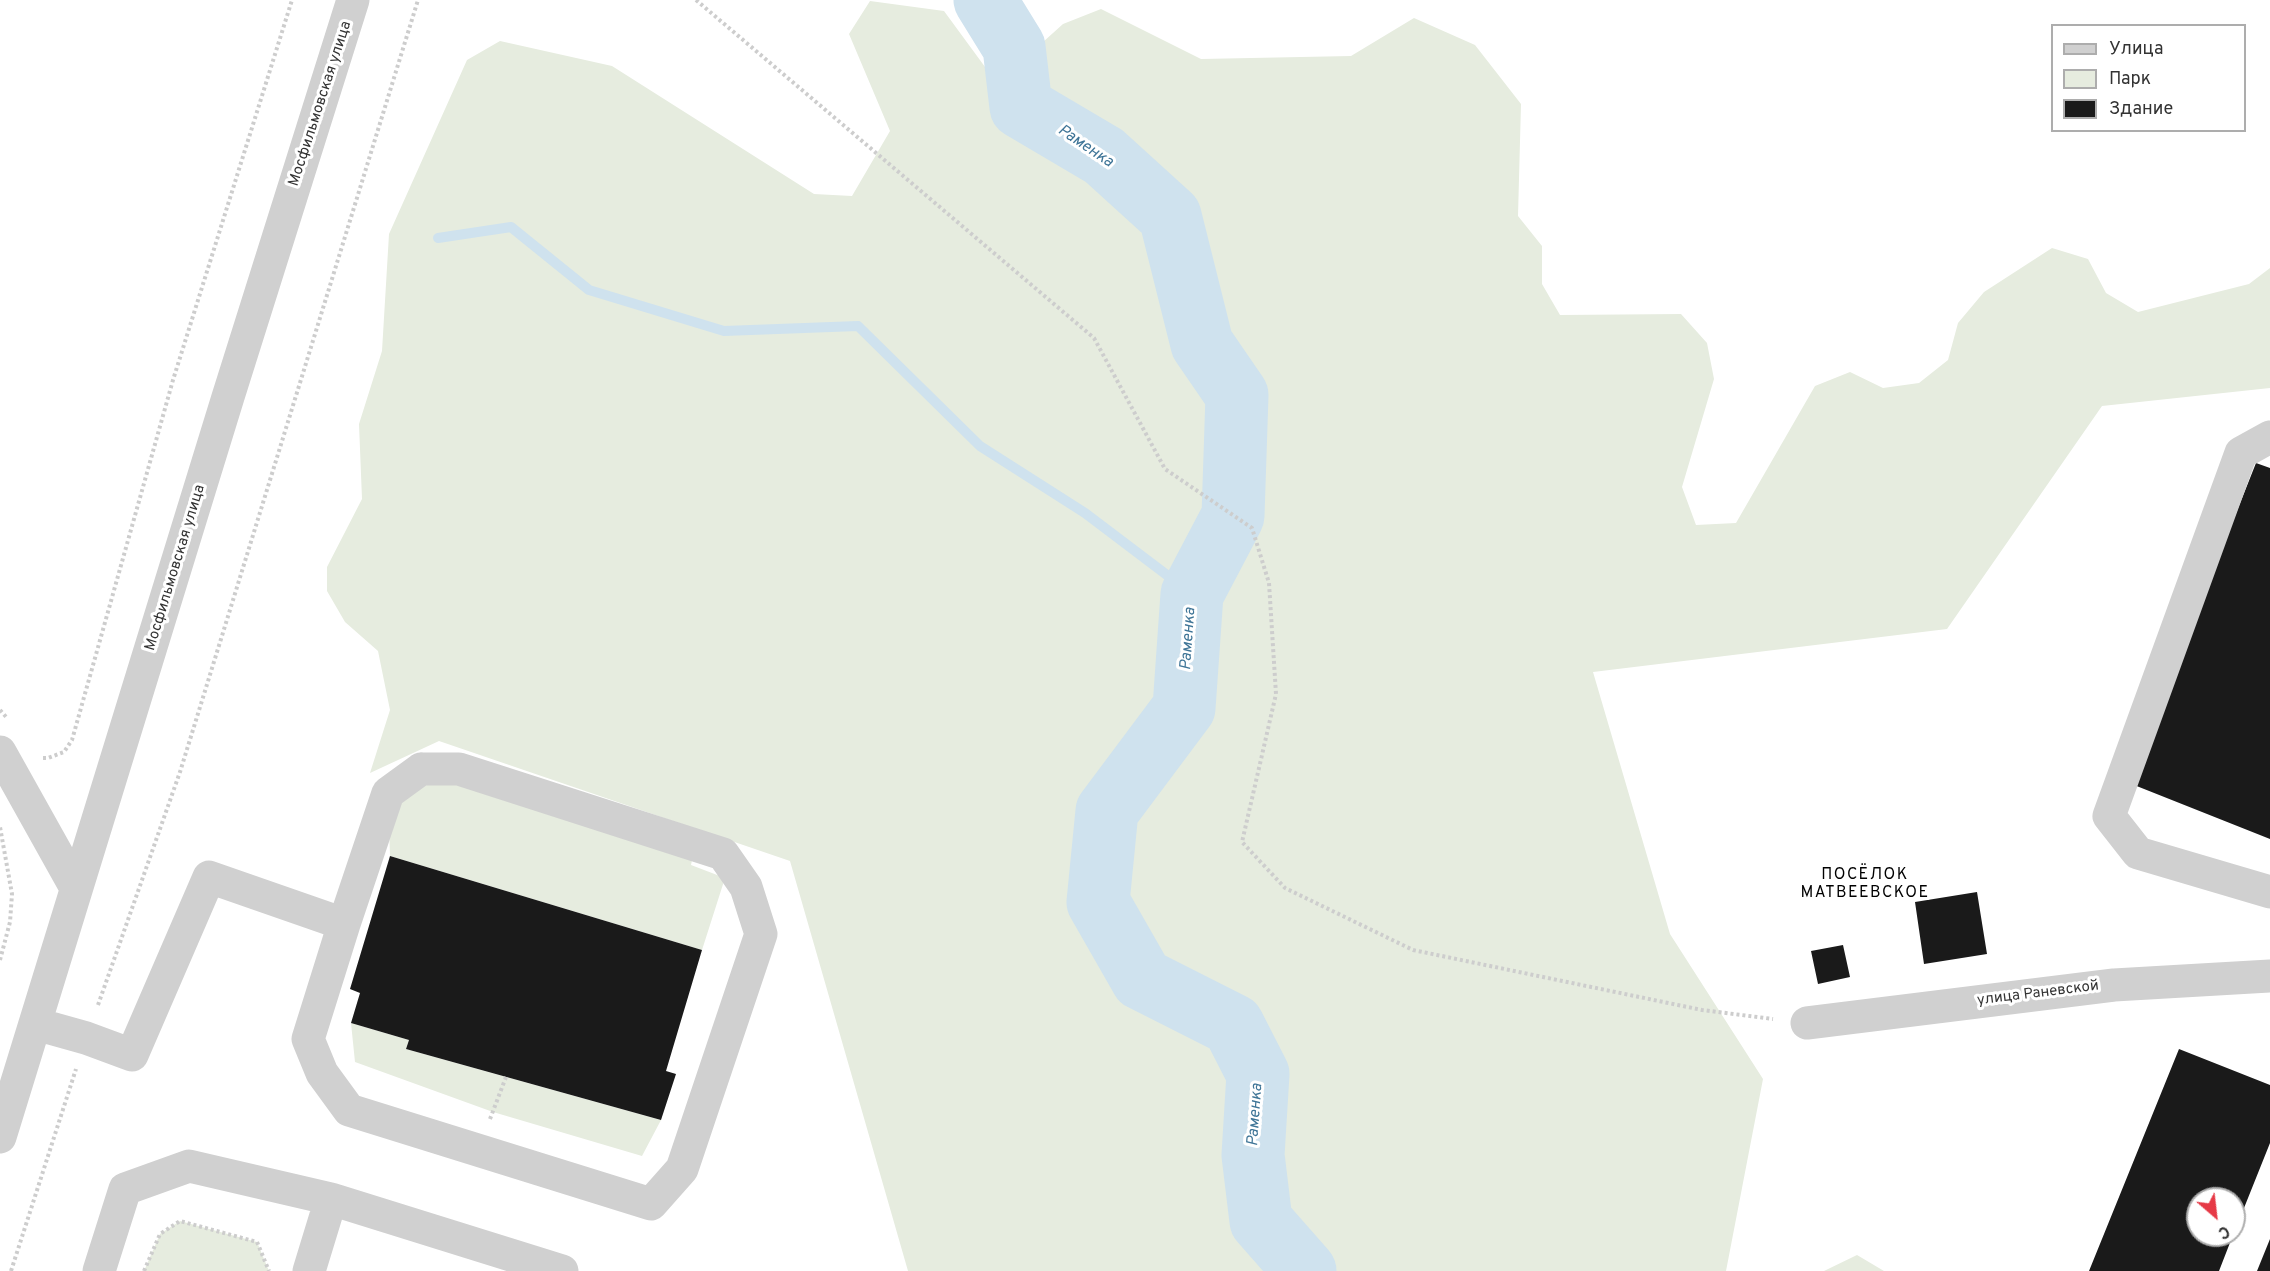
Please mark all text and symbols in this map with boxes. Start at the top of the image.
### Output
street label: Мосфильмовская улица [286,19,356,189]
legend [2051,24,2246,132]
text: Улица [2109,38,2163,61]
text: Парк [2109,68,2151,91]
text: Здание [2109,98,2173,121]
water label: Раменка [1054,121,1116,173]
street label: Мосфильмовская улица [142,483,210,653]
water label: Раменка [1177,607,1201,671]
district label: ПОСЁЛОК МАТВЕЕВСКОЕ [1800,866,1930,904]
street label: улица Раневской [1976,978,2100,1010]
water label: Раменка [1244,1083,1268,1147]
north arrow [2186,1187,2246,1247]
text: С [2214,1220,2233,1242]

